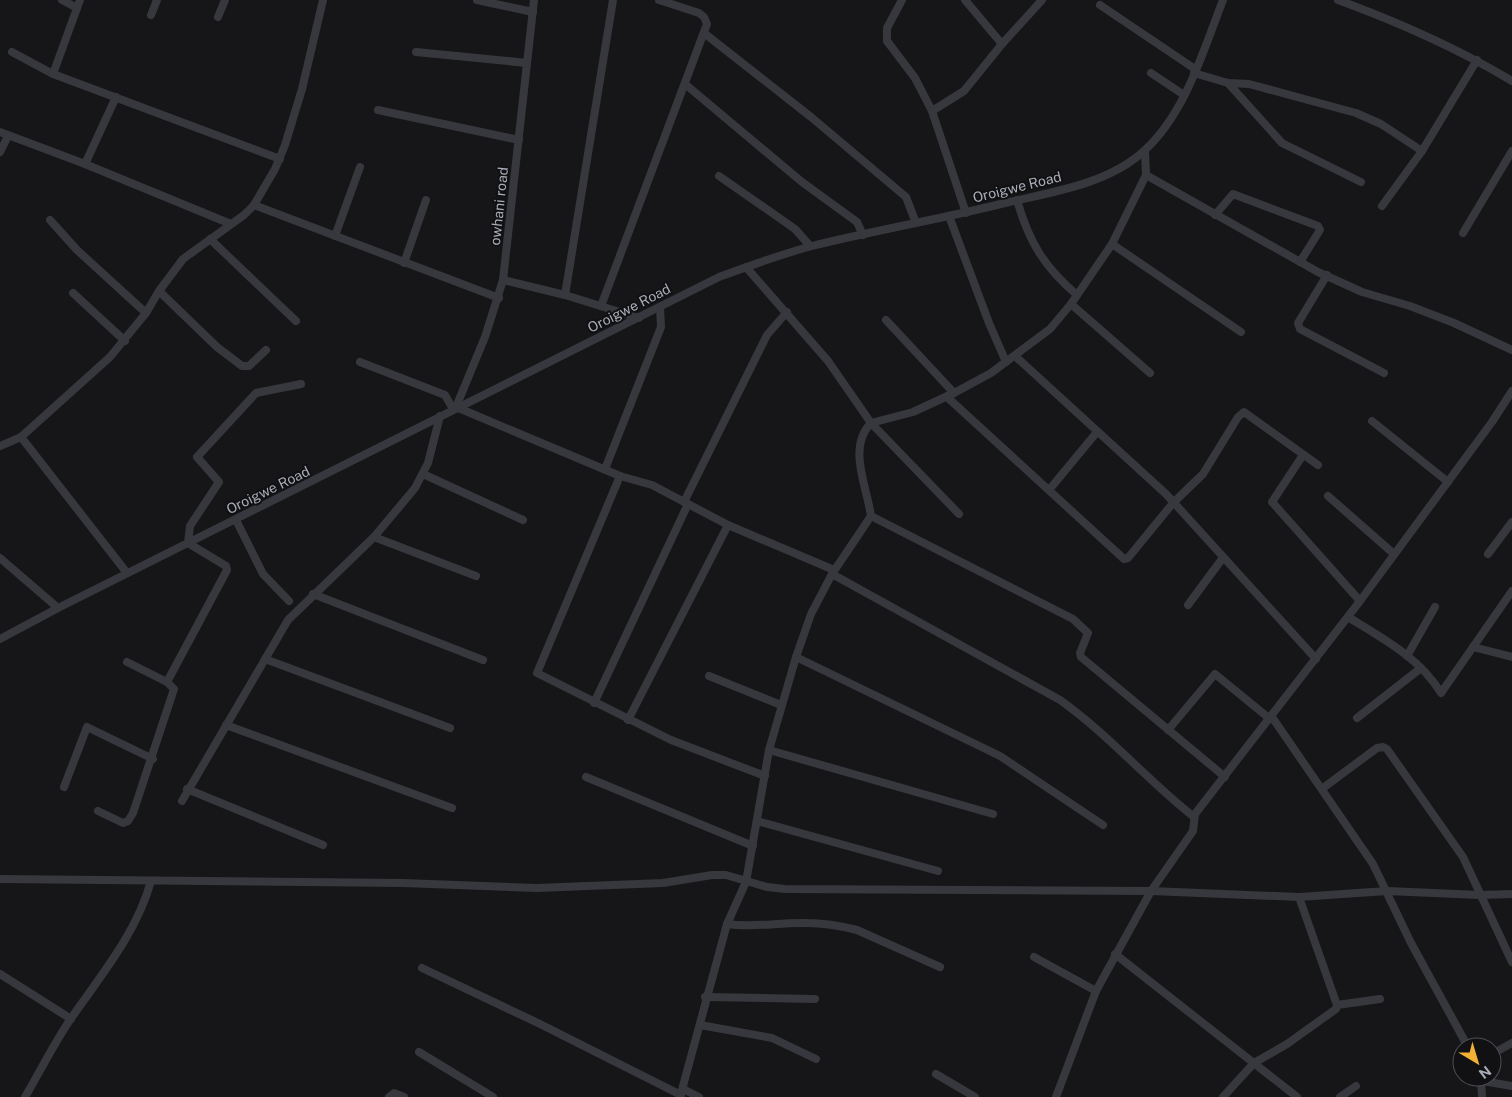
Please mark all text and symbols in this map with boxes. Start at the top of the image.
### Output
street label: owhani road [487,166,511,246]
street label: Oroigwe Road [971,168,1063,206]
street label: Oroigwe Road [585,280,673,336]
street label: Oroigwe Road [224,463,312,517]
north arrow [1452,1037,1502,1087]
text: N [1476,1063,1494,1082]

